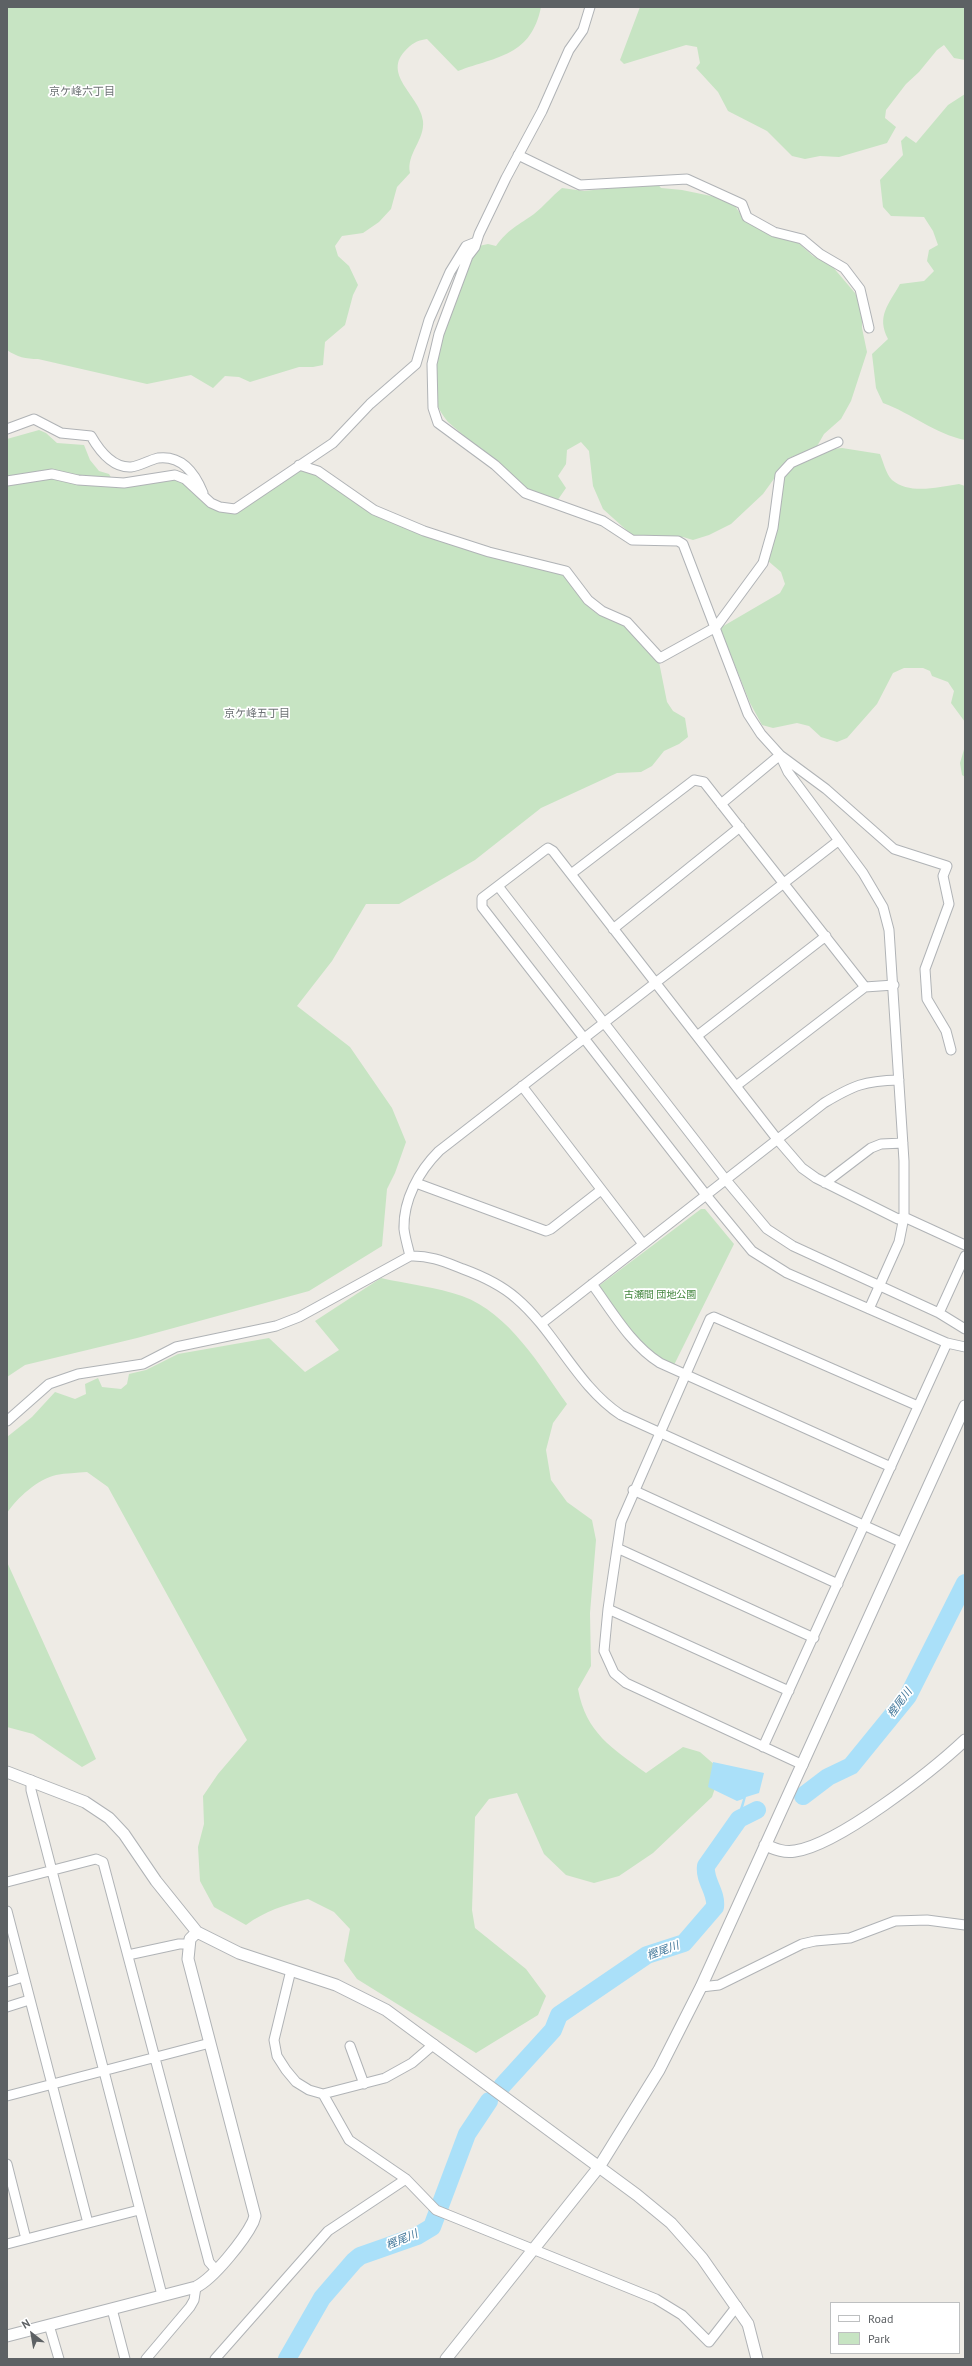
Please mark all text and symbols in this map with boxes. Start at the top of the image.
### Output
district label: 京ケ峰六丁目 [49,85,115,99]
district label: 京ケ峰五丁目 [224,707,290,721]
park label: 古瀬間 団地公園 [624,1289,696,1301]
water label: 樫尾川 [885,1686,915,1720]
water label: 樫尾川 [645,1939,681,1963]
water label: 樫尾川 [384,2227,420,2253]
legend [830,2302,960,2354]
text: Road [868,2311,893,2326]
north arrow [12,2314,52,2354]
text: N [19,2316,33,2332]
text: Park [868,2331,890,2346]

